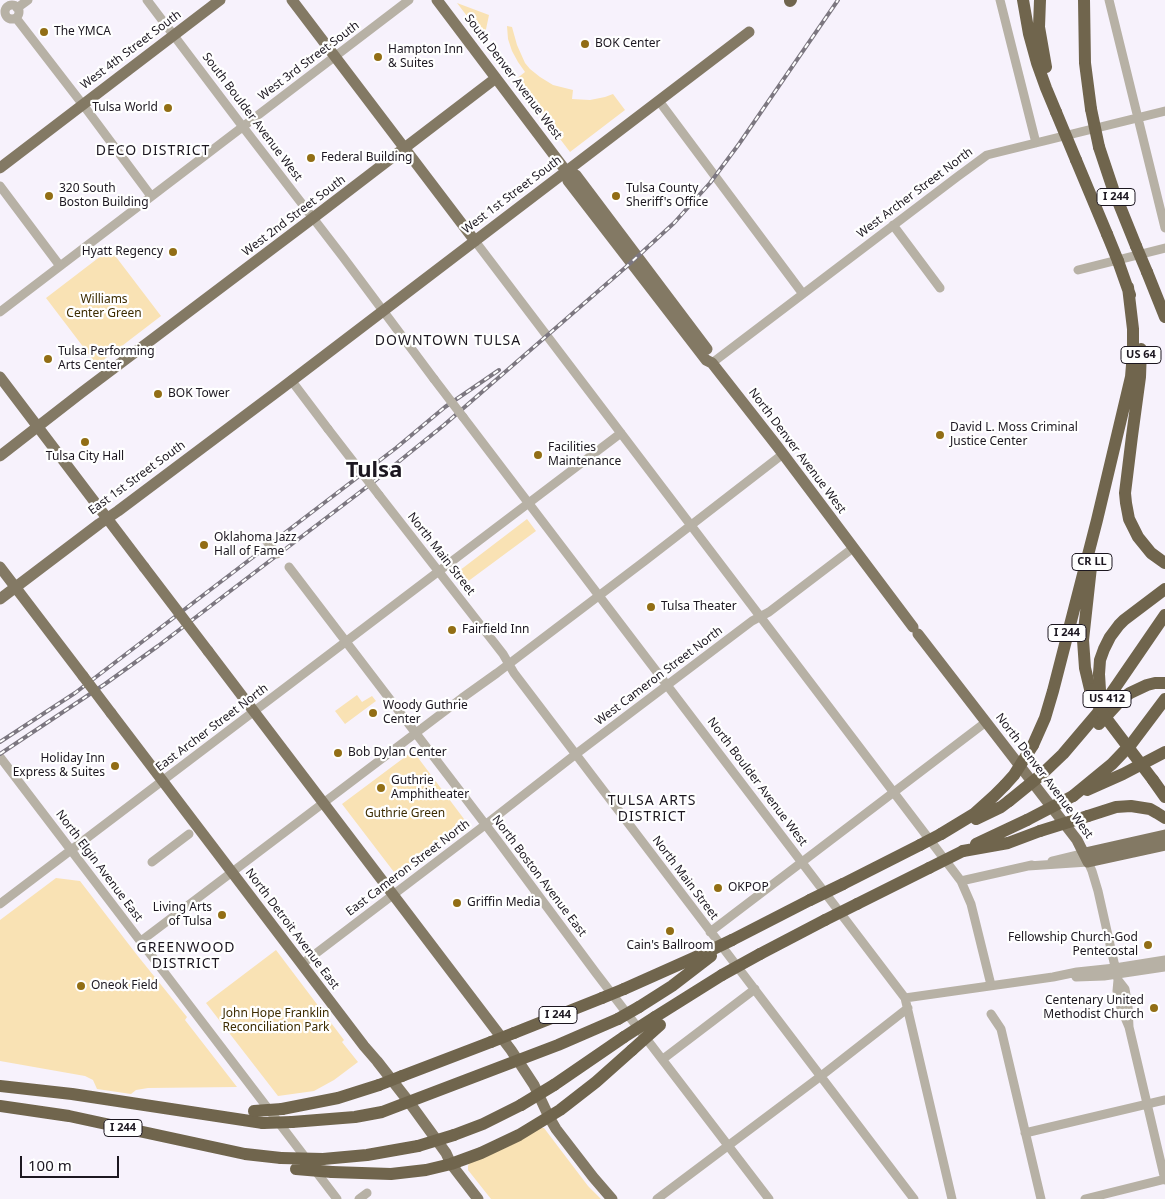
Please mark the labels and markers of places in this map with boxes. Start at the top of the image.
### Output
place label: The YMCA [54,25,111,39]
marker: The YMCA [38,26,50,38]
place label: BOK Center [595,37,661,51]
marker: BOK Center [579,38,591,50]
place label: Hampton Inn & Suites [388,43,463,71]
marker: Hampton Inn & Suites [372,51,384,63]
place label: Tulsa World [92,101,158,115]
marker: Tulsa World [162,102,174,114]
place label: Federal Building [321,151,412,165]
marker: Federal Building [305,152,317,164]
place label: 320 South Boston Building [59,182,149,210]
place label: Tulsa County Sheriff's Office [626,182,708,210]
marker: 320 South Boston Building [43,190,55,202]
marker: Tulsa County Sheriff's Office [610,190,622,202]
place label: Hyatt Regency [82,245,163,259]
marker: Hyatt Regency [167,246,179,258]
place label: Tulsa Performing Arts Center [58,345,155,373]
marker: Tulsa Performing Arts Center [42,353,54,365]
place label: BOK Tower [168,387,230,401]
marker: BOK Tower [152,388,164,400]
place label: David L. Moss Criminal Justice Center [950,421,1078,449]
marker: David L. Moss Criminal Justice Center [934,429,946,441]
marker: Tulsa City Hall [79,436,91,448]
place label: Facilities Maintenance [548,441,621,469]
marker: Facilities Maintenance [532,449,544,461]
place label: Tulsa City Hall [46,450,124,464]
place label: Oklahoma Jazz Hall of Fame [214,531,297,559]
marker: Oklahoma Jazz Hall of Fame [198,539,210,551]
place label: Tulsa Theater [661,600,737,614]
marker: Tulsa Theater [645,601,657,613]
place label: Fairfield Inn [462,623,529,637]
marker: Fairfield Inn [446,624,458,636]
place label: Woody Guthrie Center [383,699,468,727]
marker: Woody Guthrie Center [367,707,379,719]
place label: Bob Dylan Center [348,746,447,760]
marker: Bob Dylan Center [332,747,344,759]
place label: Holiday Inn Express & Suites [13,752,105,780]
marker: Holiday Inn Express & Suites [109,760,121,772]
place label: Guthrie Amphitheater [391,774,469,802]
marker: Guthrie Amphitheater [375,782,387,794]
place label: OKPOP [728,881,769,895]
marker: OKPOP [712,882,724,894]
place label: Griffin Media [467,896,541,910]
marker: Griffin Media [451,897,463,909]
place label: Living Arts of Tulsa [153,901,212,929]
marker: Living Arts of Tulsa [216,909,228,921]
marker: Cain's Ballroom [664,925,676,937]
place label: Fellowship Church-God Pentecostal [1008,931,1138,959]
place label: Cain's Ballroom [626,939,714,953]
marker: Fellowship Church-God Pentecostal [1142,939,1154,951]
place label: Oneok Field [91,979,158,993]
marker: Oneok Field [75,980,87,992]
place label: Centenary United Methodist Church [1043,994,1144,1022]
marker: Centenary United Methodist Church [1148,1002,1160,1014]

